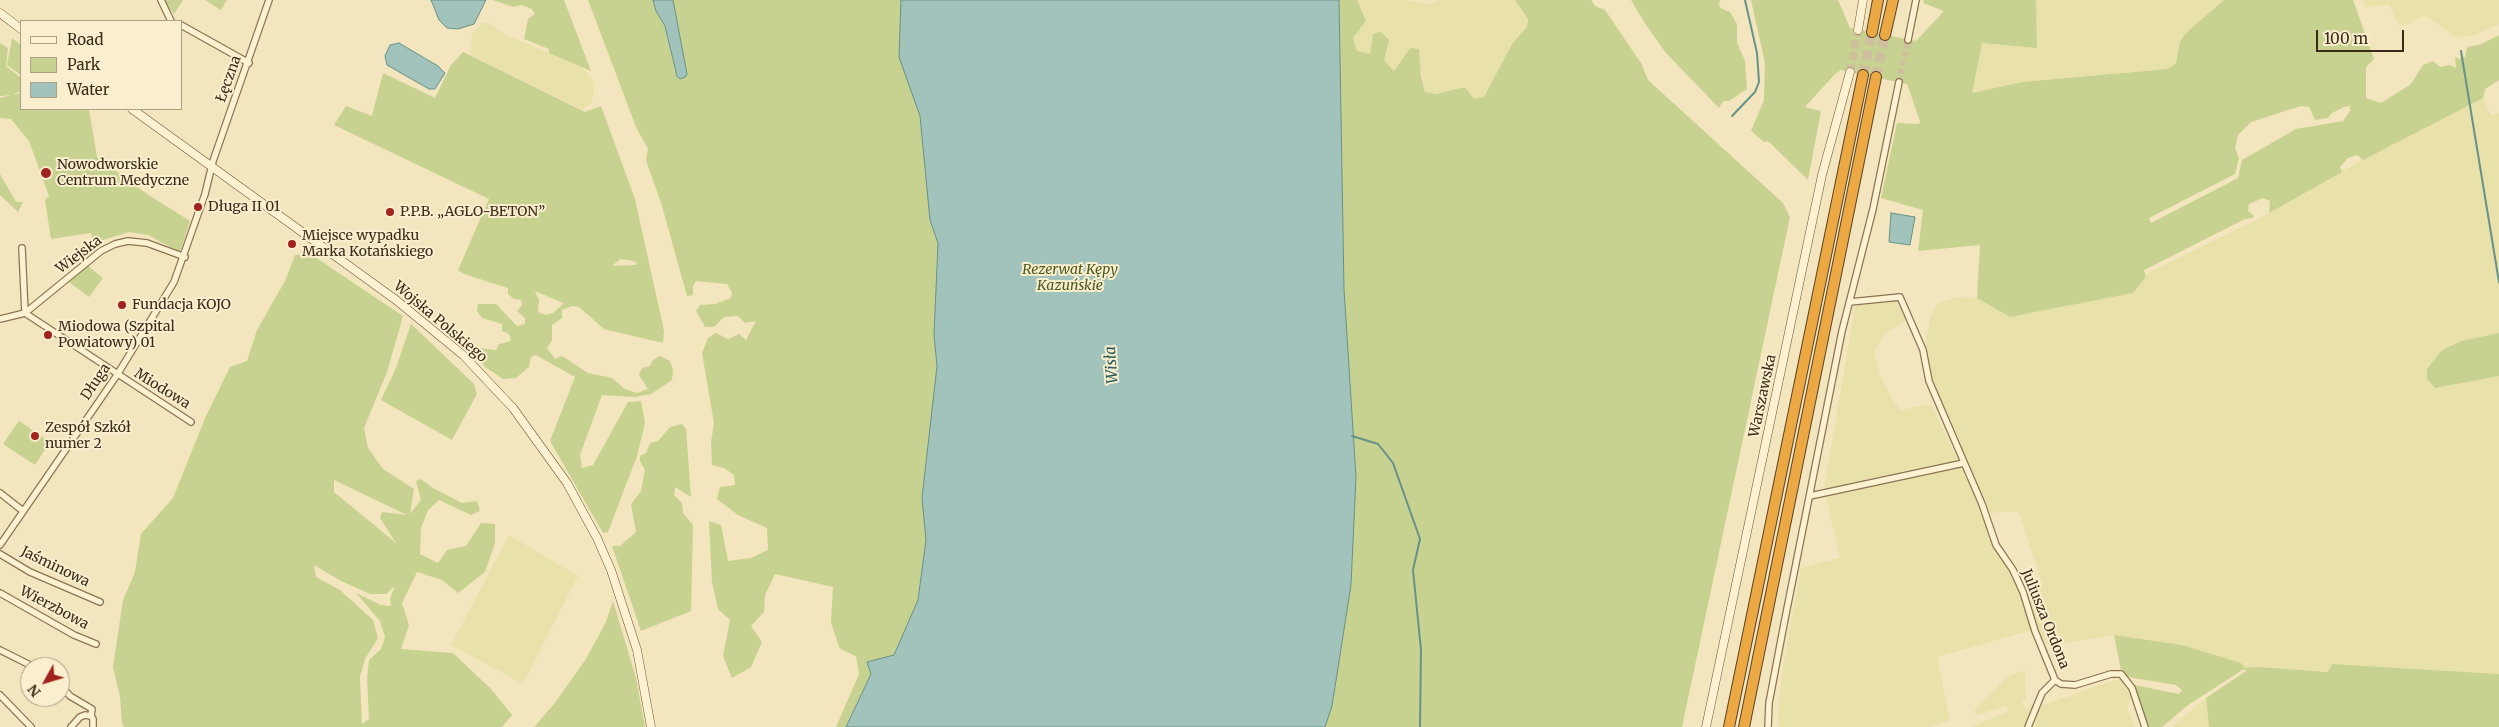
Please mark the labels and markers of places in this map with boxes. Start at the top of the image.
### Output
place label: Nowodworskie Centrum Medyczne [57,157,189,190]
marker: Nowodworskie Centrum Medyczne [39,166,53,180]
place label: Długa II 01 [208,199,280,215]
marker: Długa II 01 [192,201,204,213]
place label: P.P.B. „AGLO-BETON” [400,204,545,220]
marker: P.P.B. „AGLO-BETON” [384,206,396,218]
place label: Miejsce wypadku Marka Kotańskiego [302,228,433,260]
marker: Miejsce wypadku Marka Kotańskiego [286,238,298,250]
place label: Fundacja KOJO [132,297,231,313]
marker: Fundacja KOJO [116,299,128,311]
place label: Miodowa (Szpital Powiatowy) 01 [58,319,175,352]
marker: Miodowa (Szpital Powiatowy) 01 [42,329,54,341]
place label: Zespół Szkół numer 2 [45,420,131,452]
marker: Zespół Szkół numer 2 [29,430,41,442]

